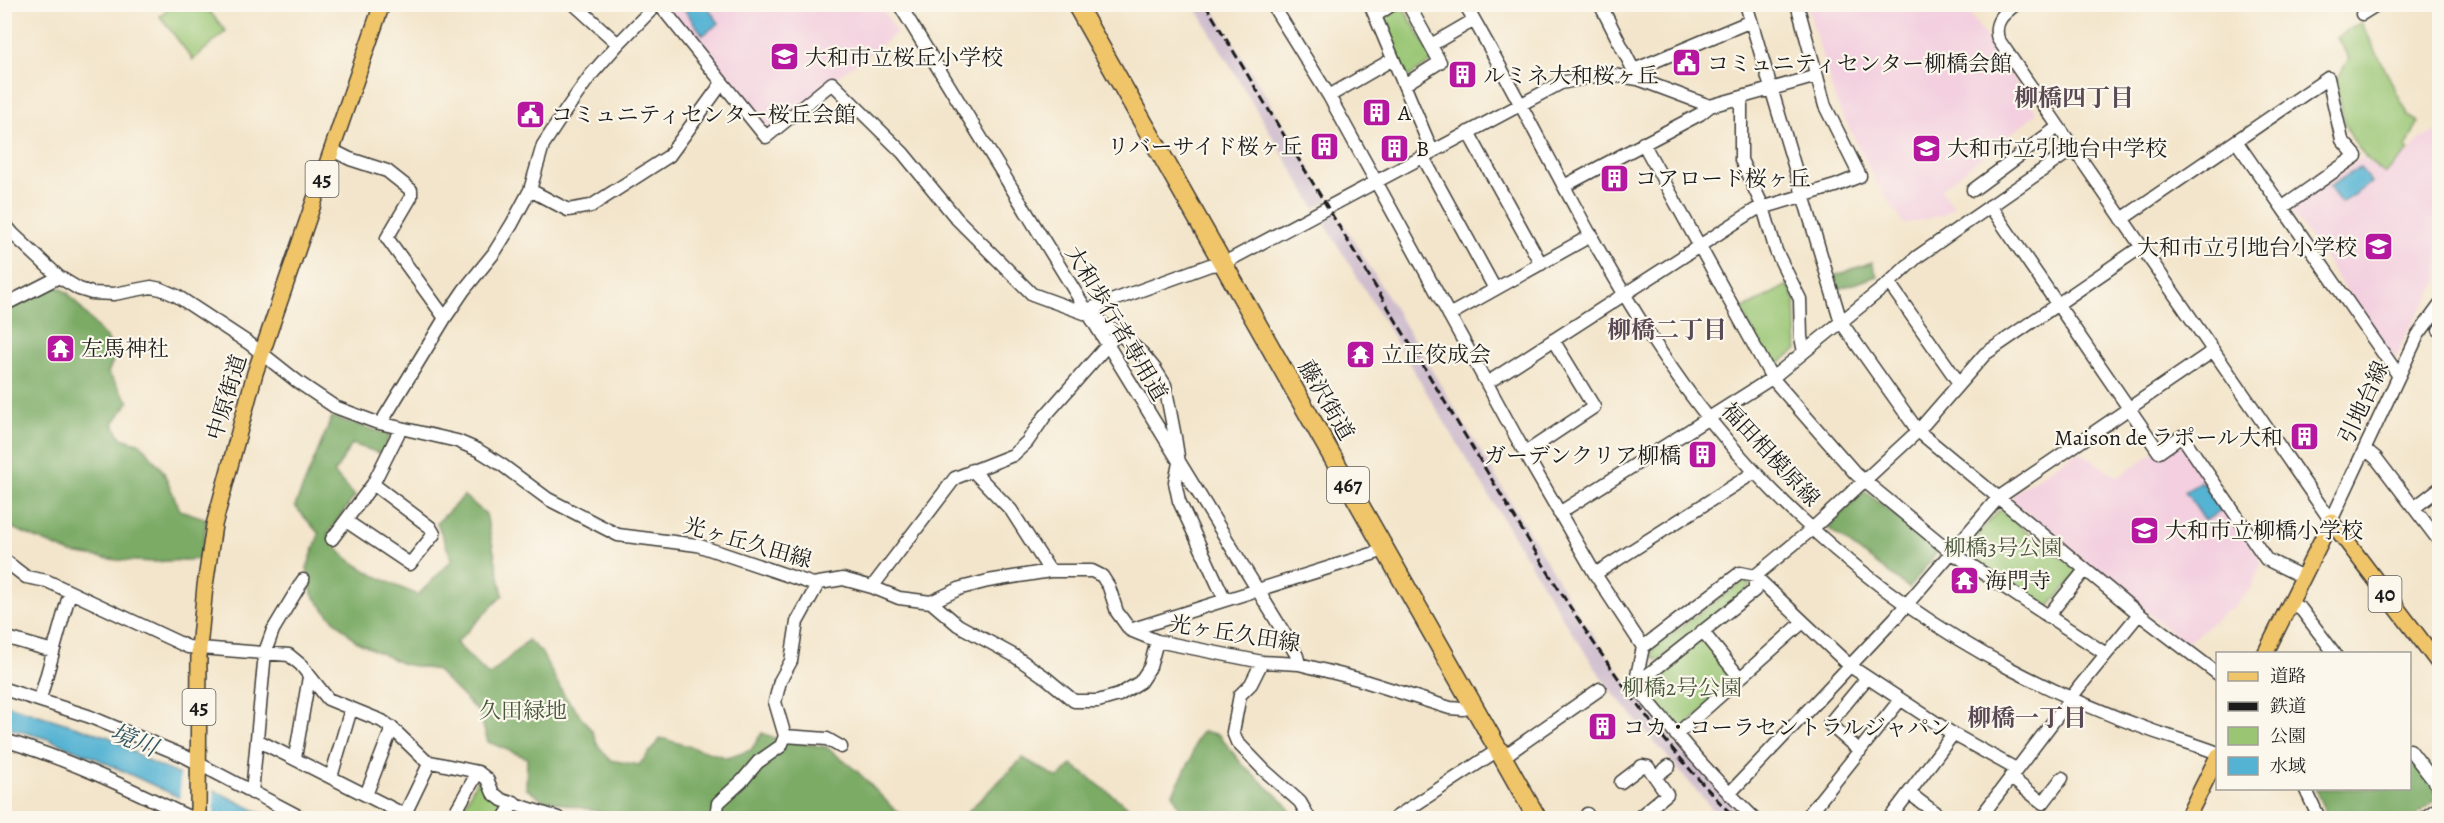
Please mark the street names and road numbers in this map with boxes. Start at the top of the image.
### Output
road number: 45 [306,161,338,197]
street label: 大和歩行者専用道 [1058,240,1174,407]
street label: 中原街道 [200,351,254,444]
street label: 藤沢街道 [1291,355,1361,446]
street label: 引地台線 [2332,356,2396,449]
street label: 福田相模原線 [1714,396,1826,513]
road number: 467 [1327,467,1369,503]
street label: 光ヶ丘久田線 [680,510,815,576]
road number: 40 [2368,576,2402,612]
street label: 光ヶ丘久田線 [1167,609,1302,659]
road number: 45 [182,689,216,725]

